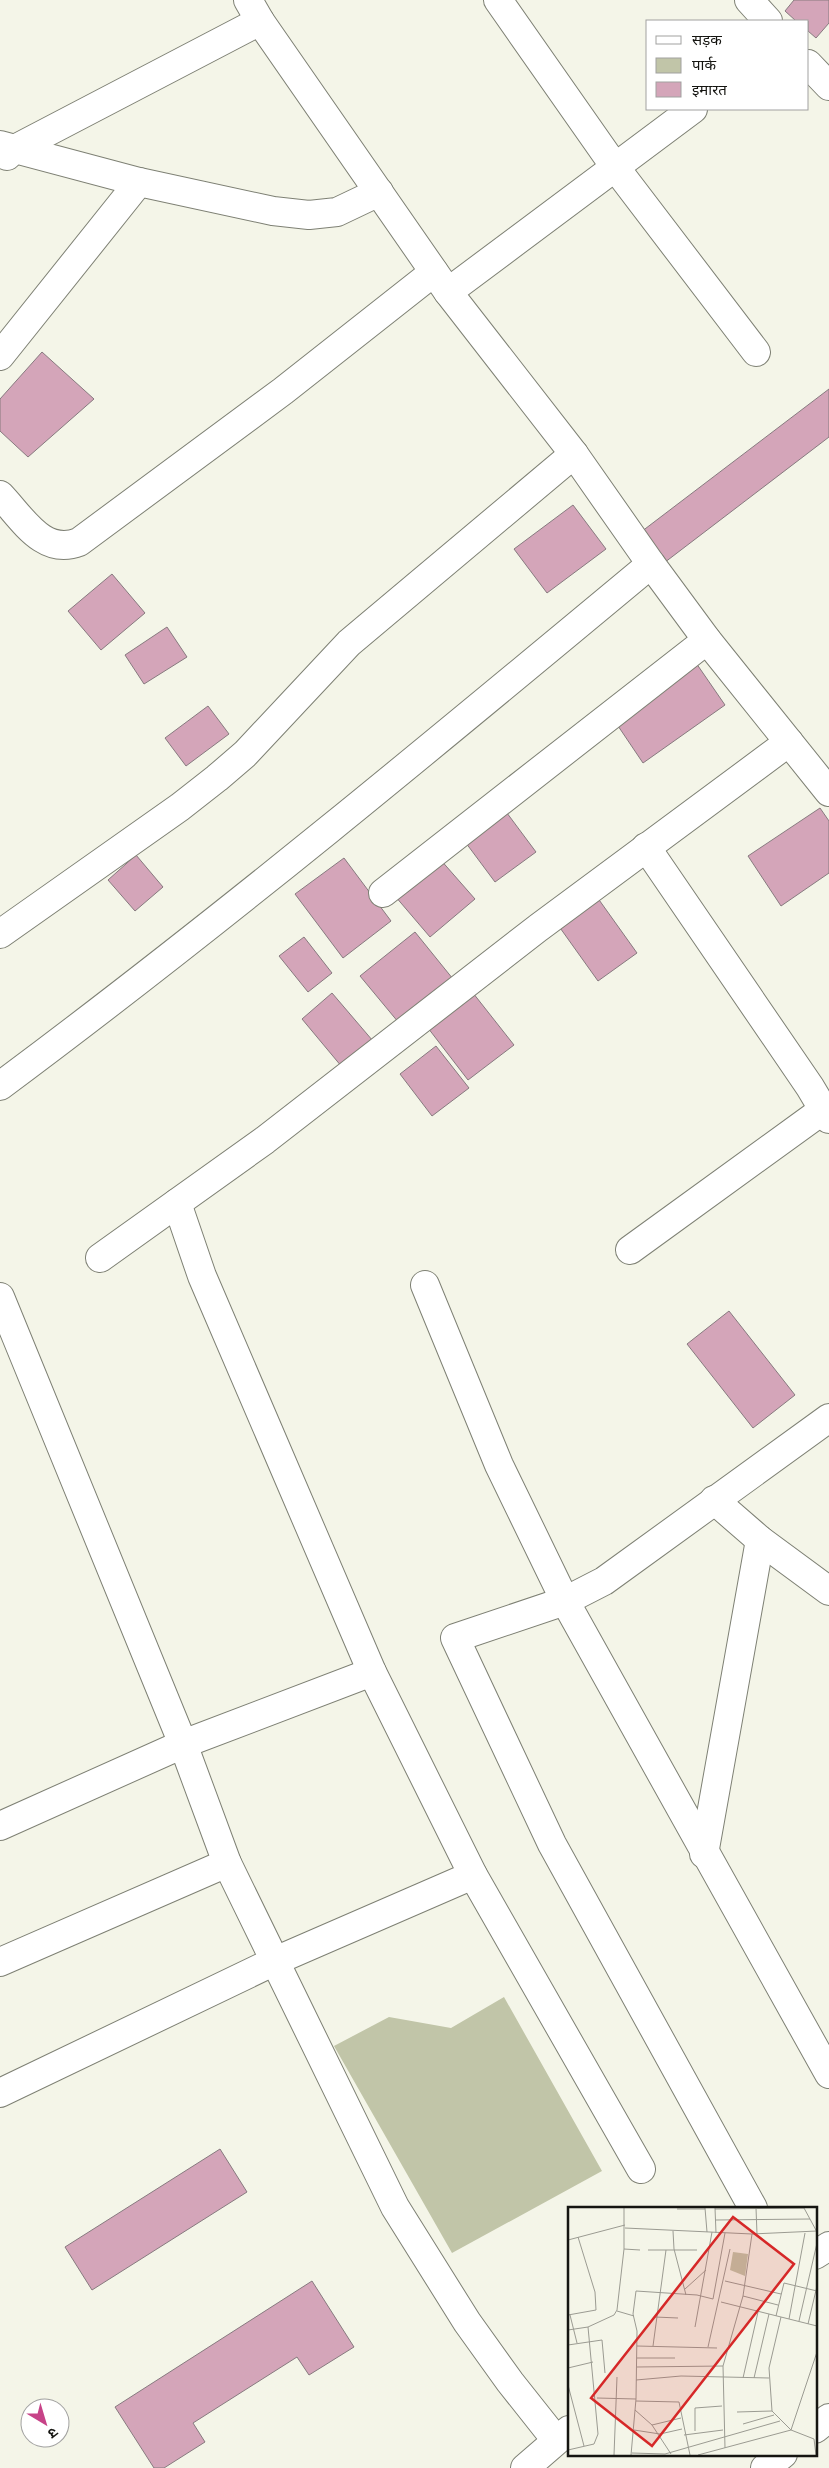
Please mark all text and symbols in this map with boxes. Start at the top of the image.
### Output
legend [646,20,809,110]
text: सड़क [692,32,722,51]
text: पार्क [692,56,716,76]
text: इमारत [692,82,727,101]
inset map [568,2207,816,2456]
north arrow [20,2398,70,2448]
text: उ [42,2422,61,2443]

